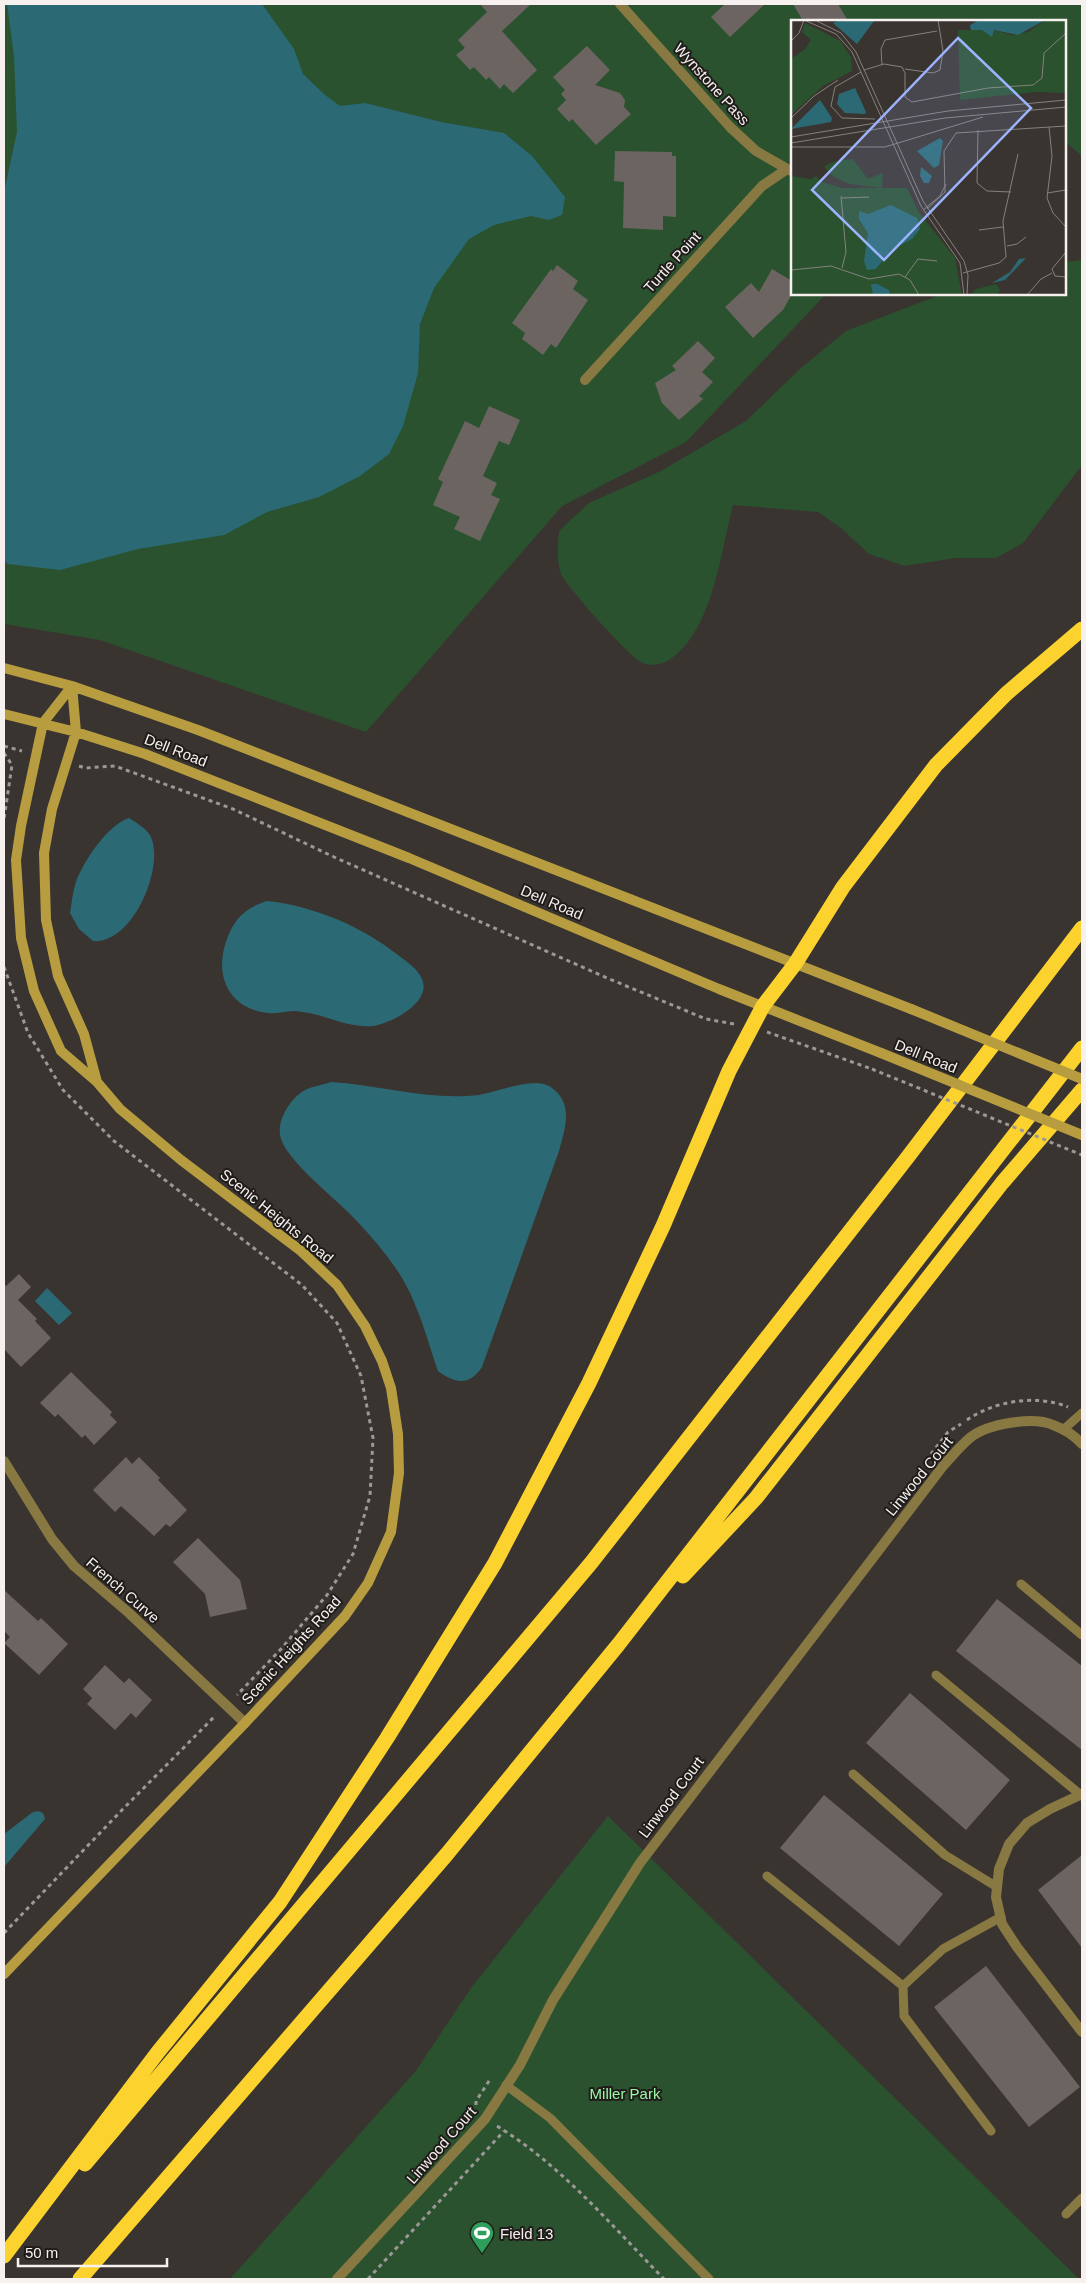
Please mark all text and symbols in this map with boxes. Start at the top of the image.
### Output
inset map [791,20,1066,295]
street label: Wynstone Pass [671,40,753,128]
street label: Turtle Point [640,227,704,296]
street label: Dell Road [142,730,210,770]
street label: Dell Road [518,881,586,923]
street label: Dell Road [892,1036,960,1076]
street label: Scenic Heights Road [217,1165,337,1267]
street label: Linwood Court [882,1432,957,1519]
street label: French Curve [83,1554,163,1626]
street label: Scenic Heights Road [238,1592,344,1708]
street label: Linwood Court [635,1753,707,1841]
park label: Miller Park [590,2085,661,2102]
street label: Linwood Court [403,2102,480,2187]
sports icon: Field 13 [469,2220,495,2254]
place label: Field 13 [500,2225,553,2242]
scale bar [18,2236,166,2268]
text: 50 m [25,2244,58,2261]

